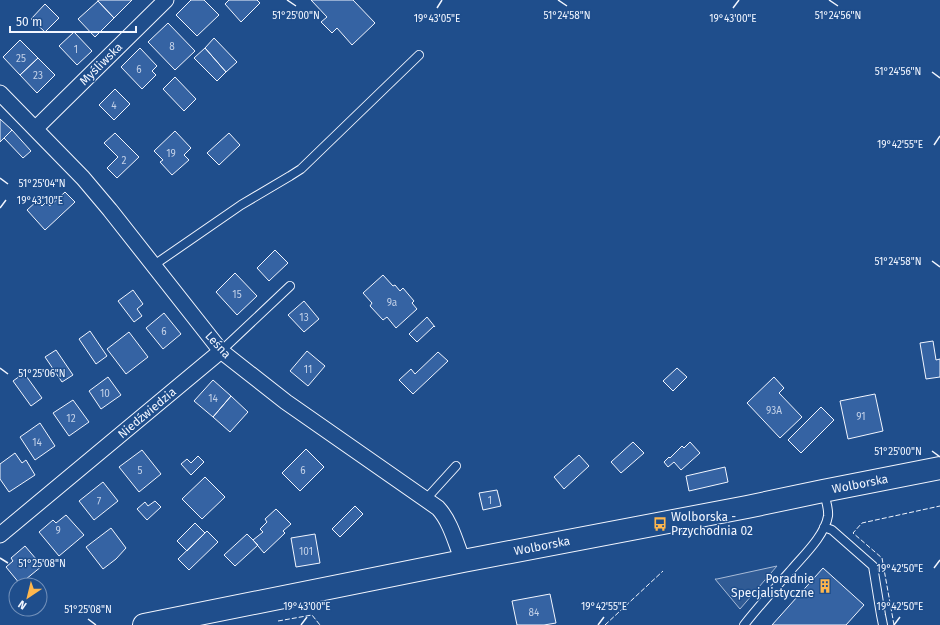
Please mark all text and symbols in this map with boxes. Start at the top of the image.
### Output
scale bar [10,8,136,34]
text: 51°25'00"N [272,10,320,22]
text: 51°24'58"N [544,10,590,22]
text: 51°24'56"N [815,10,861,22]
text: 19°43'05"E [414,13,460,25]
text: 19°43'00"E [709,13,757,25]
text: 50 m [16,15,42,29]
street label: Myśliwska [77,40,125,88]
house number: 8 [169,41,175,53]
house number: 1 [74,44,78,56]
house number: 25 [16,53,26,65]
house number: 6 [136,64,142,76]
text: 51°24'56"N [875,66,921,78]
house number: 23 [33,70,43,82]
house number: 4 [111,100,117,112]
text: 19°42'55"E [877,139,923,151]
house number: 19 [166,148,176,160]
house number: 2 [122,155,127,167]
text: 51°25'04"N [18,178,66,190]
text: 19°43'10"E [17,195,63,207]
text: 51°24'58"N [875,256,921,268]
house number: 15 [232,289,242,301]
house number: 9a [387,297,397,309]
house number: 13 [299,312,309,324]
house number: 6 [161,326,167,338]
street label: Leśna [202,329,234,361]
house number: 11 [304,364,312,376]
text: 51°25'06"N [18,368,66,380]
street label: Niedźwiedzia [115,385,179,441]
house number: 10 [100,388,110,400]
house number: 14 [208,393,219,405]
house number: 93A [766,405,782,417]
house number: 91 [856,411,866,423]
house number: 12 [66,413,76,425]
house number: 14 [32,437,43,449]
text: 51°25'00"N [874,446,922,458]
house number: 5 [137,465,143,477]
house number: 6 [300,465,306,477]
street label: Wolborska [831,472,889,496]
house number: 1 [488,495,492,507]
house number: 7 [97,496,102,508]
place label: Wolborska - Przychodnia 02 [671,510,753,538]
bus stop icon: Wolborska - Przychodnia 02 [652,516,668,532]
house number: 9 [55,525,61,537]
street label: Wolborska [513,534,571,558]
house number: 101 [299,546,313,558]
text: 51°25'08"N [18,558,66,570]
text: 19°42'50"E [877,563,923,575]
place label: Poradnie Specjalistyczne [731,572,814,600]
north arrow [8,577,48,617]
building icon: Poradnie Specjalistyczne [817,578,833,594]
text: N [16,597,29,612]
text: 19°43'00"E [283,601,331,613]
text: 19°42'55"E [581,601,627,613]
text: 19°42'50"E [877,601,923,613]
text: 51°25'08"N [64,604,112,616]
house number: 84 [529,607,540,619]

